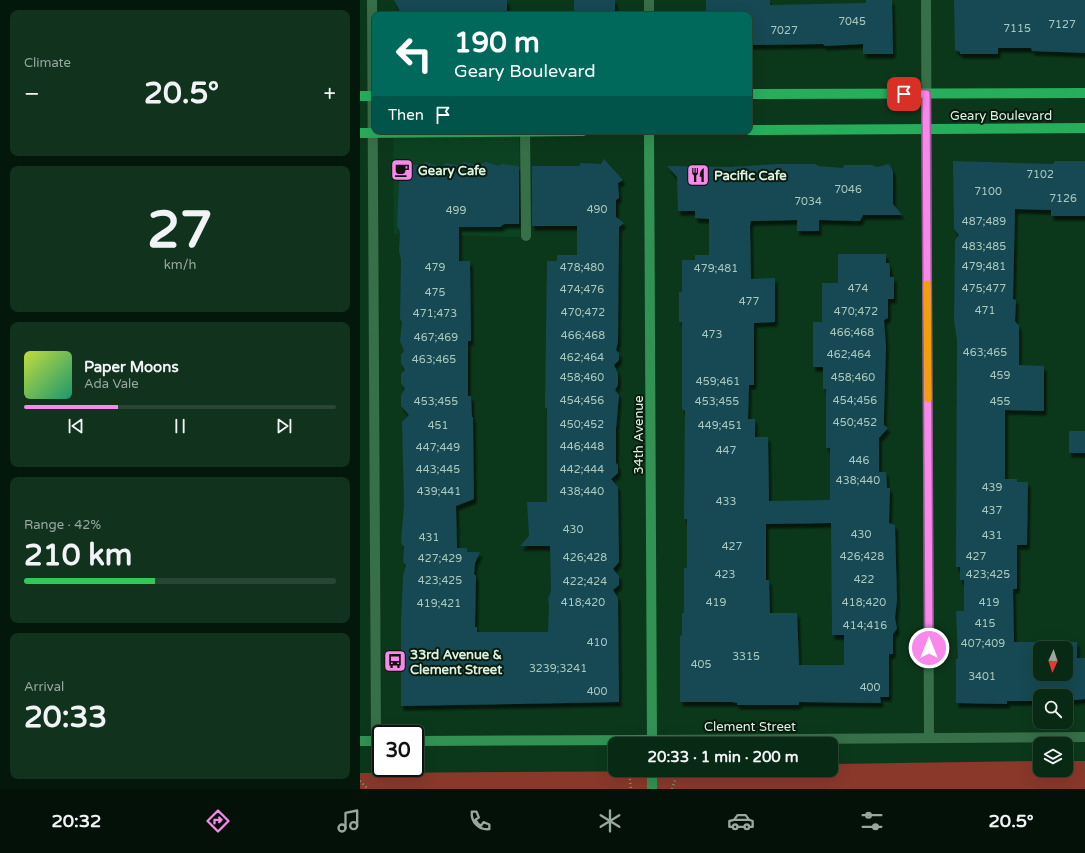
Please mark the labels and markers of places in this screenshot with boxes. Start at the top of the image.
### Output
pin [887,77,921,111]
cafe icon: Geary Cafe [389,157,415,183]
restaurant icon: Pacific Cafe [685,162,711,188]
place label: Geary Cafe [418,163,487,179]
place label: Pacific Cafe [714,168,787,184]
place label: 33rd Avenue & Clement Street [410,647,502,678]
bus stop icon: 33rd Avenue & Clement Street [382,648,408,674]

